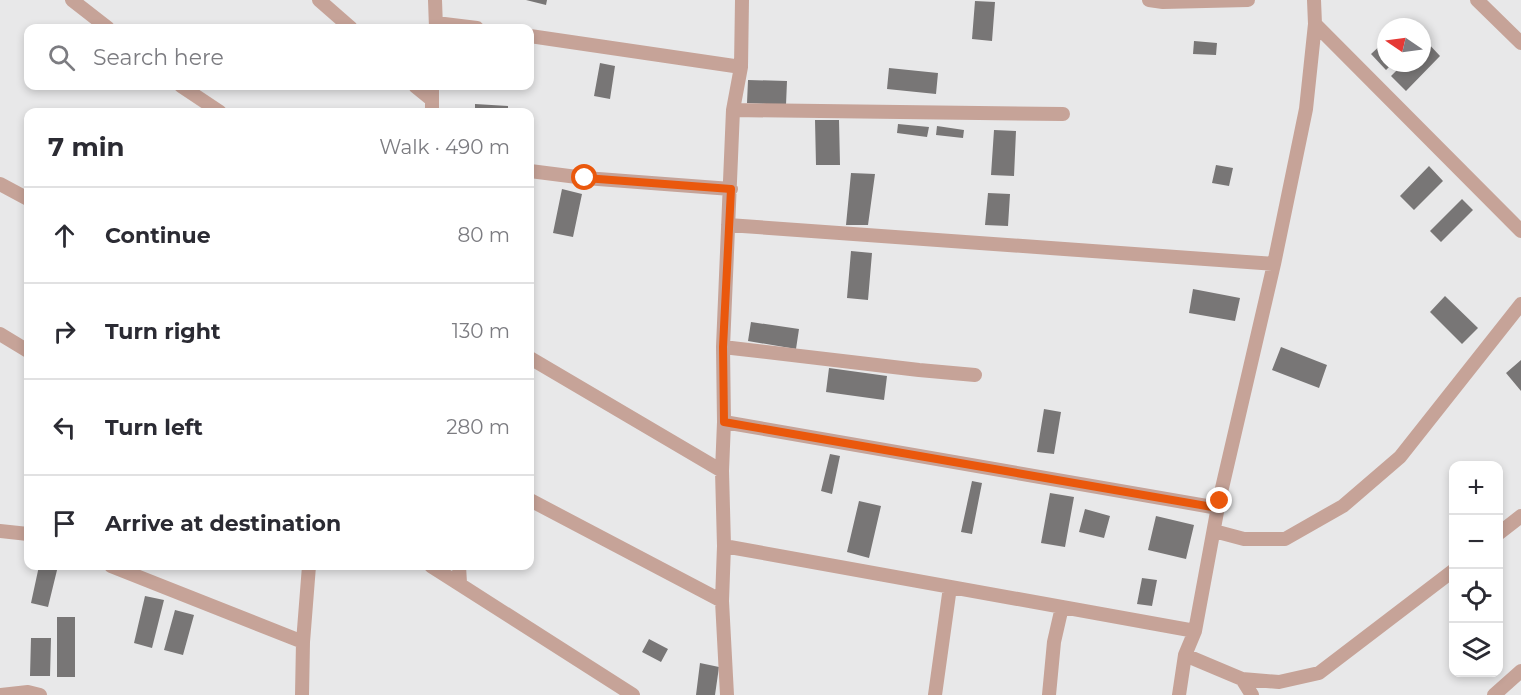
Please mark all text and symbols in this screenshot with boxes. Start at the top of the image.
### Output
north arrow [1377,18,1431,72]
search box [24,24,534,90]
icon: search [45,41,78,74]
text: Search here [93,44,224,71]
text: 7 min [48,131,125,163]
text: Walk · 490 m [379,135,510,159]
route start [571,164,597,190]
icon: ahead [48,219,81,252]
text: Continue [105,222,211,249]
text: 80 m [458,223,510,247]
icon: right [48,315,81,348]
text: Turn right [105,318,220,345]
text: 130 m [452,319,510,343]
icon: left [48,411,81,444]
text: Turn left [105,414,203,441]
text: 280 m [446,415,510,439]
map controls [1449,461,1503,677]
button: + [1449,461,1503,515]
route end [1206,487,1232,513]
icon: arrive [48,507,81,540]
text: Arrive at destination [105,510,341,537]
button: − [1449,515,1503,569]
button: locate [1449,569,1503,623]
button: layers [1449,623,1503,677]

